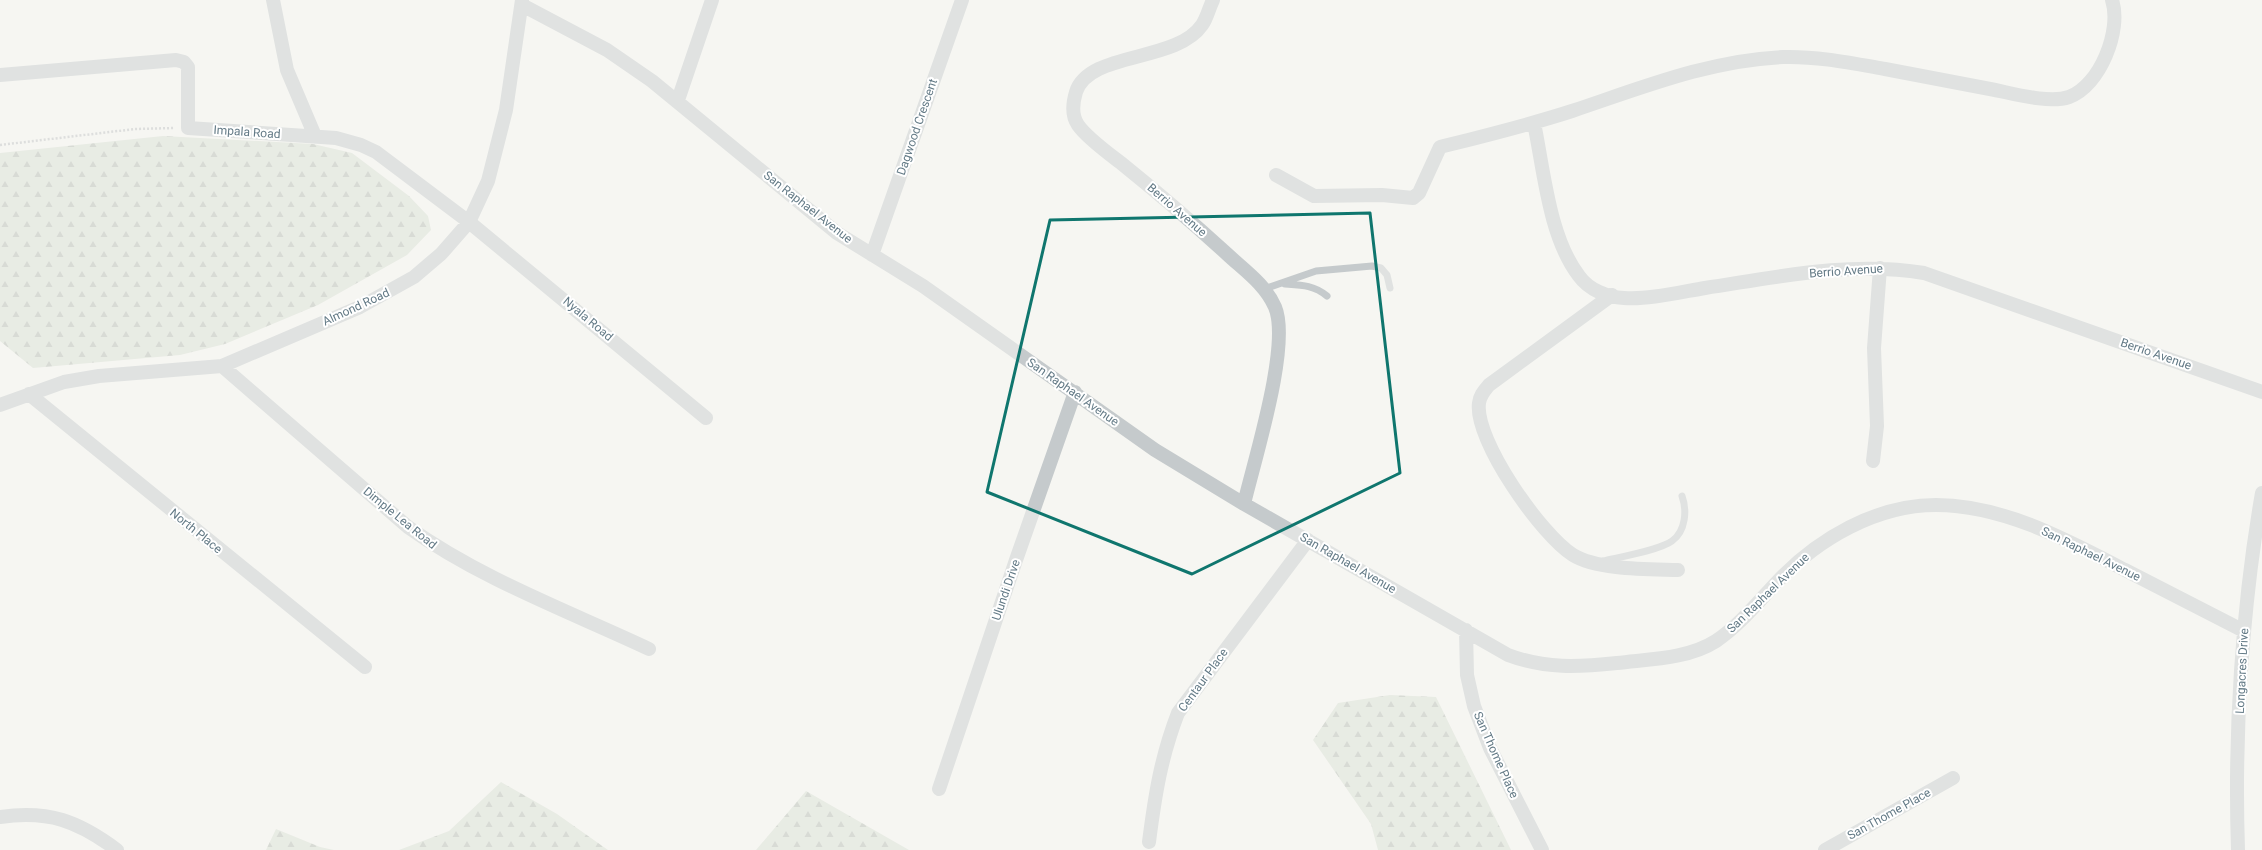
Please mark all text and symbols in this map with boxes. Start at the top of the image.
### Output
street label: Dagwood Crescent [894,77,940,177]
street label: Impala Road [213,123,281,141]
street label: San Raphael Avenue [761,168,855,246]
street label: Berrio Avenue [1145,180,1209,240]
street label: Berrio Avenue [1809,261,1883,281]
street label: Almond Road [320,285,392,329]
street label: Nyala Road [560,294,616,344]
street label: Berrio Avenue [2119,335,2193,373]
street label: San Raphael Avenue [1025,355,1121,429]
street label: Dimple Lea Road [361,484,439,552]
street label: North Place [167,506,225,556]
street label: San Raphael Avenue [2039,524,2143,584]
street label: San Raphael Avenue [1297,530,1399,596]
street label: San Raphael Avenue [1724,550,1812,636]
street label: Ulundi Drive [989,558,1023,622]
street label: Longacres Drive [2233,628,2251,714]
street label: Centaur Place [1175,646,1231,714]
street label: San Thome Place [1471,710,1521,800]
street label: San Thome Place [1845,785,1933,843]

